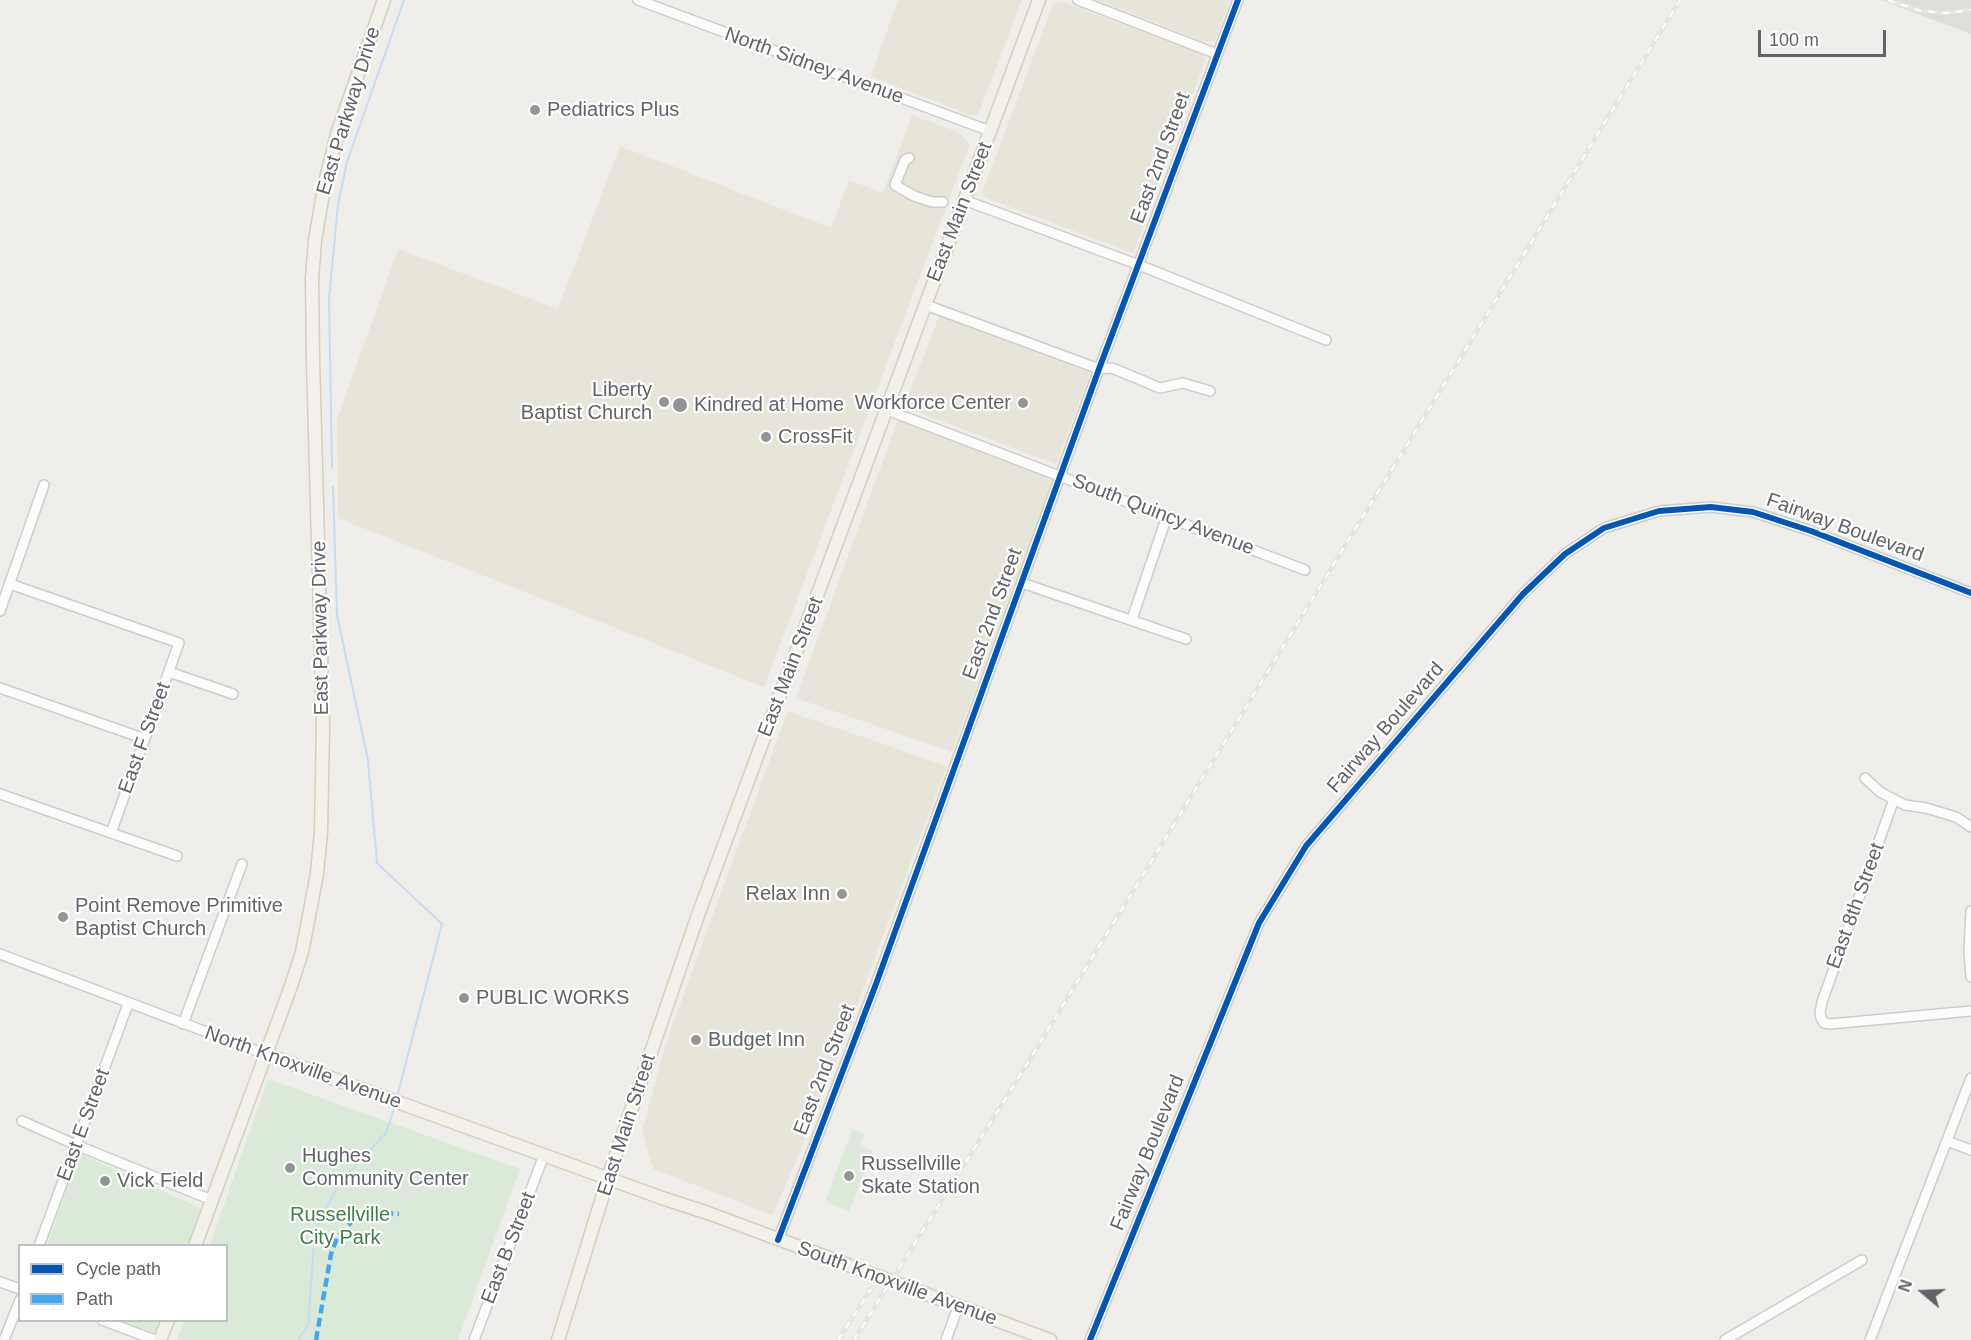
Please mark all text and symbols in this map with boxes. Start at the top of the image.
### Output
scale bar [1761,18,1888,56]
street label: North Sidney Avenue [721,22,907,110]
street label: East Parkway Drive [312,24,386,198]
text: 100 m [1769,30,1819,50]
street label: East 2nd Street [1126,89,1196,227]
place label: Pediatrics Plus [547,98,679,122]
marker: Pediatrics Plus [528,103,542,117]
street label: East Main Street [922,139,998,285]
place label: Liberty Baptist Church [521,378,652,425]
place label: Workforce Center [855,391,1011,415]
place label: Kindred at Home [694,393,844,417]
marker: Liberty Baptist Church [657,395,671,409]
marker: Kindred at Home [671,396,689,414]
marker: Workforce Center [1016,396,1030,410]
place label: CrossFit [778,425,852,449]
marker: CrossFit [759,430,773,444]
street label: South Quincy Avenue [1069,469,1257,561]
street label: Fairway Boulevard [1763,488,1927,568]
street label: East Parkway Drive [307,541,335,715]
street label: East 2nd Street [958,545,1028,683]
street label: East Main Street [753,594,829,740]
street label: Fairway Boulevard [1323,658,1449,798]
street label: East F Street [114,679,176,797]
street label: East 8th Street [1822,840,1890,972]
place label: Relax Inn [746,882,830,906]
marker: Relax Inn [835,887,849,901]
place label: Point Remove Primitive Baptist Church [75,894,283,941]
marker: Point Remove Primitive Baptist Church [56,910,70,924]
place label: PUBLIC WORKS [476,986,629,1010]
marker: PUBLIC WORKS [457,991,471,1005]
street label: East 2nd Street [789,1001,861,1139]
street label: North Knoxville Avenue [201,1021,405,1115]
place label: Budget Inn [708,1028,805,1052]
marker: Budget Inn [689,1033,703,1047]
street label: East Main Street [593,1051,661,1199]
street label: East E Street [53,1066,115,1184]
street label: Fairway Boulevard [1106,1072,1190,1234]
place label: Hughes Community Center [302,1144,469,1191]
place label: Russellville Skate Station [861,1152,980,1199]
marker: Hughes Community Center [283,1161,297,1175]
place label: Vick Field [117,1169,203,1193]
marker: Russellville Skate Station [842,1169,856,1183]
marker: Vick Field [98,1174,112,1188]
street label: East B Street [477,1189,541,1307]
park label: Russellville City Park [290,1203,390,1250]
street label: South Knoxville Avenue [794,1237,1000,1331]
legend [18,1244,228,1322]
text: Cycle path [76,1259,161,1279]
north arrow [1893,1262,1953,1322]
text: N [1896,1278,1915,1294]
text: Path [76,1289,113,1309]

